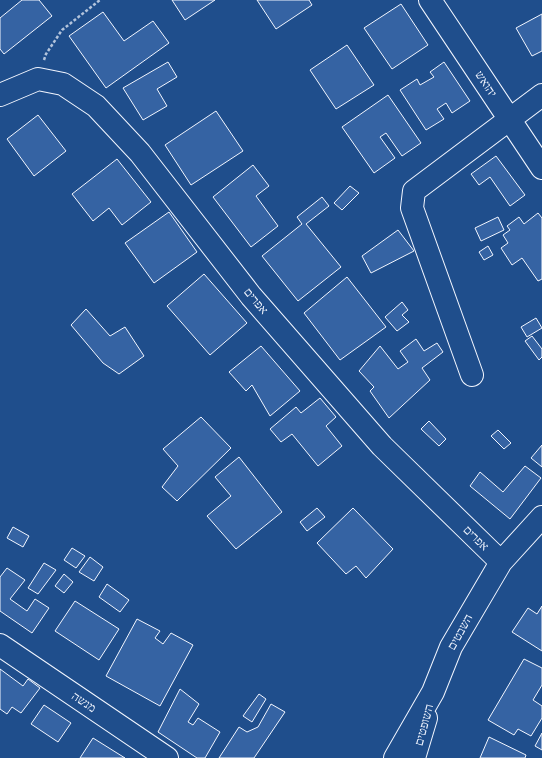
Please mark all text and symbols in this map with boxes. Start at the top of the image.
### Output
street label: יהואש [472,68,500,100]
street label: אפרים [241,285,271,317]
street label: אפרים [460,523,492,553]
street label: השבטים [444,611,476,652]
street label: מנשה [69,689,99,715]
street label: השופטים [412,703,436,747]

